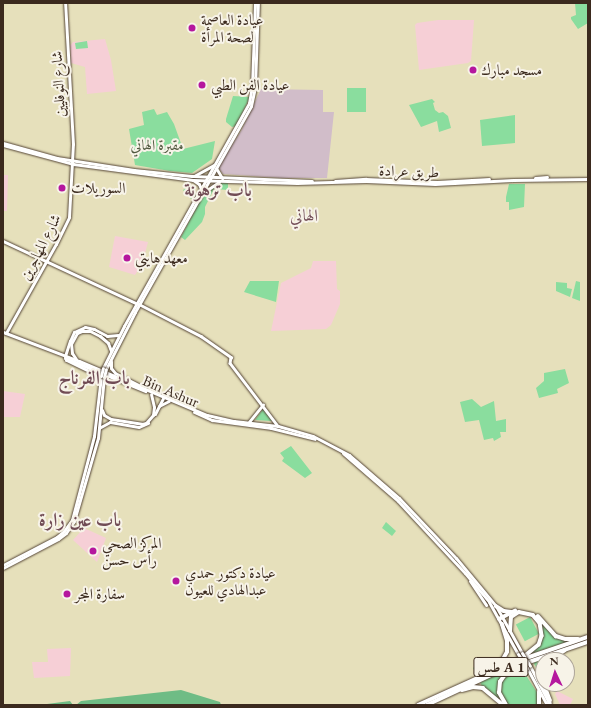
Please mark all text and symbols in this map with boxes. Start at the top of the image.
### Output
place label: عيادة العاصمة لصحة المرأة [201,10,263,45]
marker: عيادة العاصمة لصحة المرأة [186,22,198,34]
street label: شارع النوفليين [47,50,69,118]
place label: مسجد مبارك [481,61,542,79]
marker: مسجد مبارك [468,65,478,75]
place label: عيادة الفن الطبي [211,76,289,94]
marker: عيادة الفن الطبي [196,79,208,91]
park label: مقبرة الهاني [131,136,183,154]
street label: طريق عرادة [379,161,439,181]
place label: السوريلات [71,179,125,197]
district label: باب ترهونة [184,179,252,201]
marker: السوريلات [56,182,68,194]
district label: الهاني [290,206,318,226]
street label: شارع المهاجرين [16,211,64,283]
place label: معهد هايتي [135,249,188,267]
marker: معهد هايتي [122,253,132,263]
district label: باب الفرناج [58,367,130,389]
street label: Bin Ashur [140,371,202,411]
district label: باب عين زارة [39,509,121,531]
place label: المركز الصحي رأس حسن [102,533,162,568]
marker: المركز الصحي رأس حسن [87,545,99,557]
place label: عيادة دكتور حمدي عبدالهادي للعيون [185,563,276,598]
marker: عيادة دكتور حمدي عبدالهادي للعيون [170,575,182,587]
place label: سفارة المجر [75,585,125,603]
marker: سفارة المجر [62,589,72,599]
north arrow [535,652,575,692]
text: N [549,654,559,668]
road number: طس A 1 [473,655,529,679]

